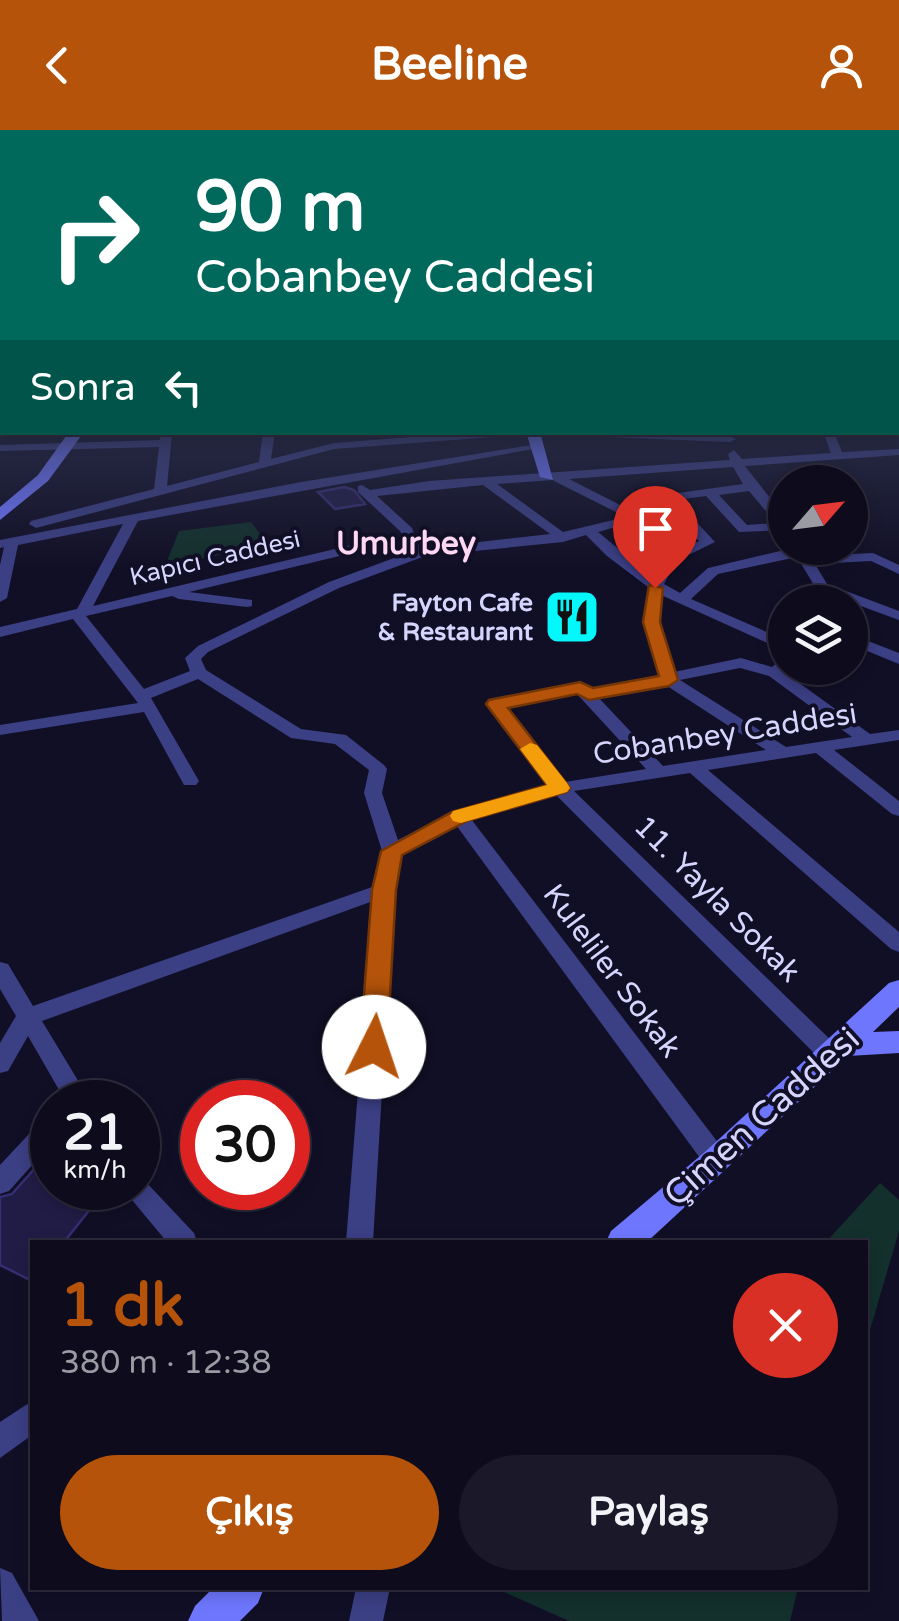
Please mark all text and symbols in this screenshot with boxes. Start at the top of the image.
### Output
icon: back [30,38,85,93]
text: Beeline [371,38,528,92]
icon: person [814,38,869,93]
text: 90 m [195,166,365,250]
icon: right [30,170,160,300]
text: Cobanbey Caddesi [195,251,595,305]
icon: left [156,360,211,415]
text: Sonra [30,365,136,411]
north arrow [768,465,868,565]
map controls [768,465,868,685]
pin [613,486,698,589]
icon: arrive [628,501,683,556]
street label: Kapıcı Caddesi [127,524,303,592]
district label: Umurbey [336,525,476,563]
button: layers [768,585,868,685]
restaurant icon: Fayton Cafe & Restaurant [542,587,602,647]
place label: Fayton Cafe & Restaurant [378,588,533,647]
street label: Cobanbey Caddesi [590,695,860,773]
street label: 11. Yayla Sokak [626,808,808,990]
street label: Kuleliler Sokak [535,877,689,1065]
position arrow [322,995,426,1099]
street label: Çimen Caddesi [656,1018,868,1216]
speed limit sign: 30 [180,1080,310,1210]
text: 21 [64,1103,126,1163]
text: km/h [64,1155,126,1185]
text: 1 dk [60,1270,184,1342]
button: close [733,1273,838,1378]
text: 380 m · 12:38 [60,1344,272,1382]
button: Çıkış [60,1455,439,1570]
button: Paylaş [459,1455,838,1570]

